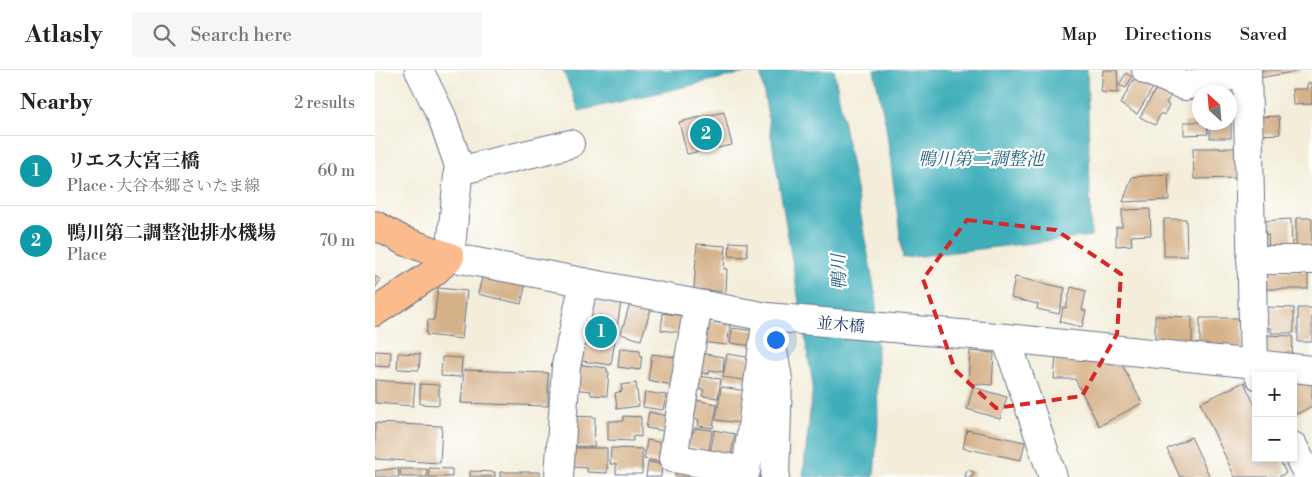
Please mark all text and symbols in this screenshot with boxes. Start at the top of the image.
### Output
search box [132,12,482,57]
text: Atlasly [25,20,102,50]
icon: search [150,21,178,49]
text: Search here [190,23,292,47]
text: Map [1061,23,1097,46]
text: Directions [1125,23,1212,46]
text: Saved [1240,23,1287,46]
north arrow [1192,85,1237,130]
text: Nearby [20,90,93,116]
text: 2 results [294,93,355,113]
pin: 2 [690,115,722,153]
water label: 鴨川第二調整池 [918,148,1046,171]
text: リエス大宮三橋 [67,149,200,173]
text: 1 [32,161,40,181]
text: 60 m [317,161,355,181]
text: Place · 大谷本郷さいたま線 [67,176,260,196]
text: 鴨川第二調整池排水機場 [67,221,276,245]
text: 2 [31,231,41,251]
text: 70 m [319,231,355,251]
text: Place [67,245,107,265]
water label: 鴨川 [827,252,852,290]
pin: 1 [585,313,617,351]
street label: 並木橋 [816,313,866,337]
your location [763,327,789,353]
map controls [1252,372,1297,462]
button: + [1252,372,1297,417]
button: − [1252,417,1297,462]

